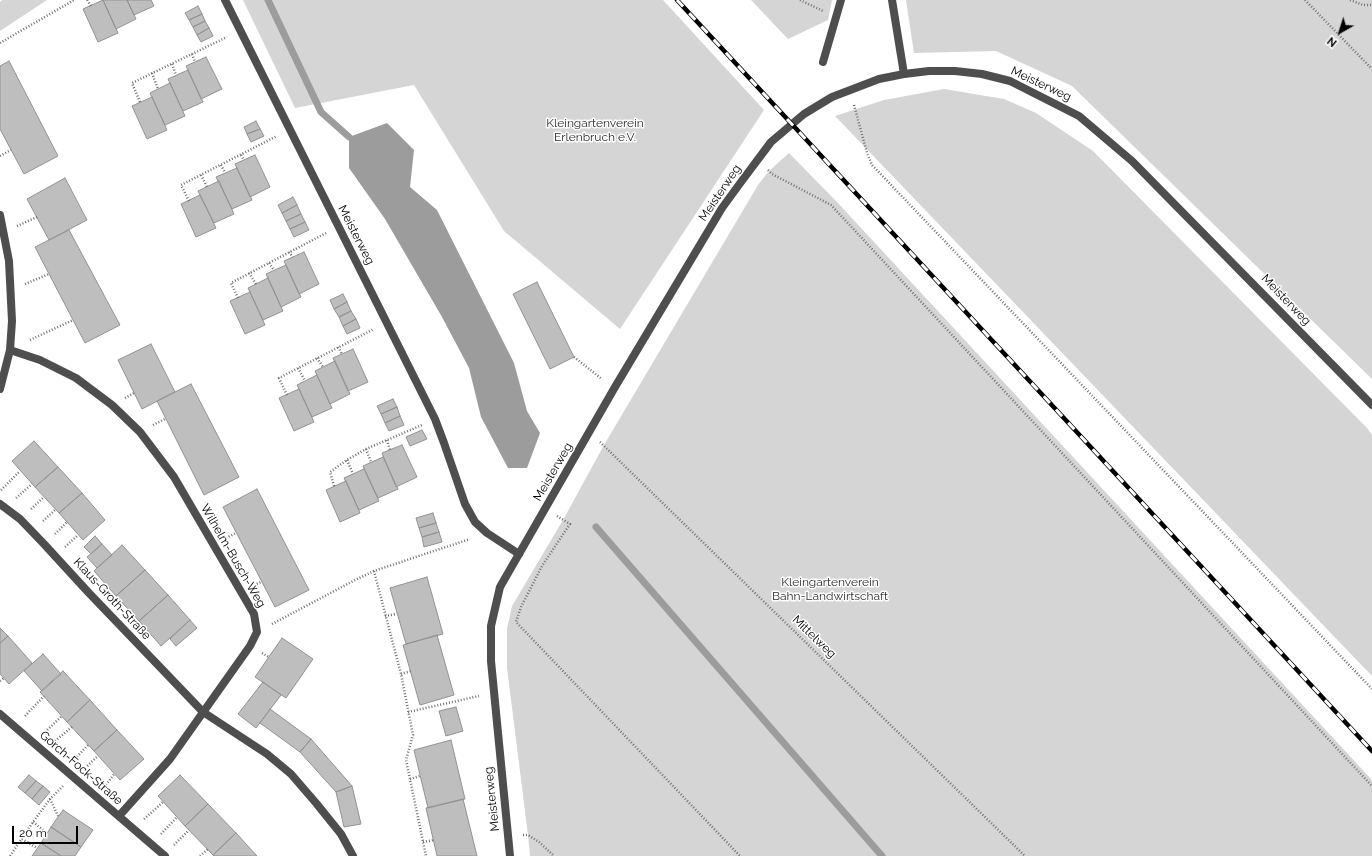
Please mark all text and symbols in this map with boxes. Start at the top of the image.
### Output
north arrow [1320,12,1360,52]
text: N [1325,34,1339,49]
street label: Meisterweg [1008,64,1074,104]
park label: Kleingartenverein Erlenbruch e.V. [546,116,644,144]
street label: Meisterweg [696,162,744,224]
street label: Meisterweg [335,203,377,267]
street label: Meisterweg [1258,272,1314,328]
street label: Meisterweg [531,440,575,504]
street label: Wilhelm-Busch-Weg [197,502,269,610]
street label: Klaus-Groth-Straße [70,555,154,643]
park label: Kleingartenverein Bahn-Landwirtschaft [772,575,888,603]
street label: Mittelweg [789,613,839,661]
street label: Gorch-Fock-Straße [37,728,125,808]
street label: Meisterweg [481,766,503,832]
scale bar [14,818,80,844]
text: 20 m [19,826,47,840]

